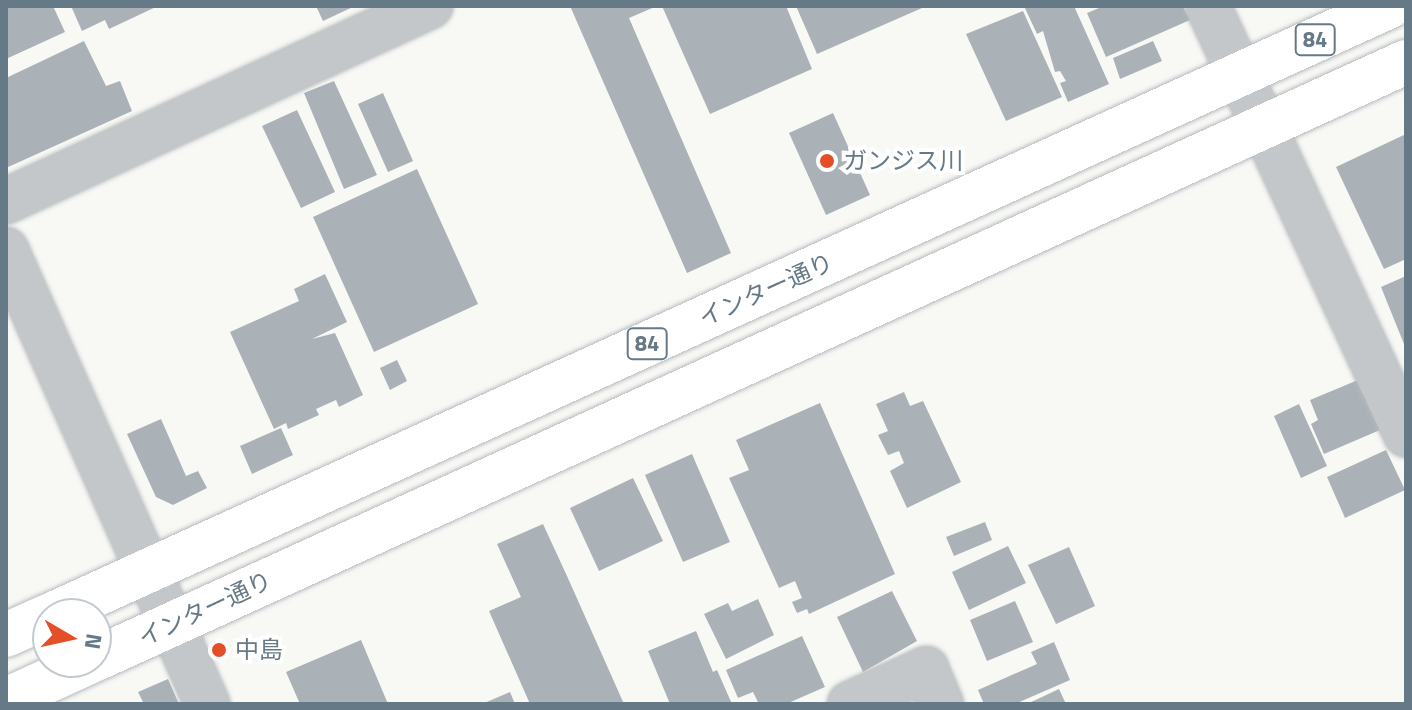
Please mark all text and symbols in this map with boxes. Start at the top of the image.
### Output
road number: 84 [1293,22,1337,58]
place label: ガンジス川 [843,147,963,175]
marker: ガンジス川 [818,152,836,170]
street label: インター通り [694,248,838,332]
road number: 84 [625,326,669,362]
street label: インター通り [134,566,276,652]
north arrow [32,598,112,678]
text: N [76,631,112,652]
place label: 中島 [235,636,283,664]
marker: 中島 [210,641,228,659]

